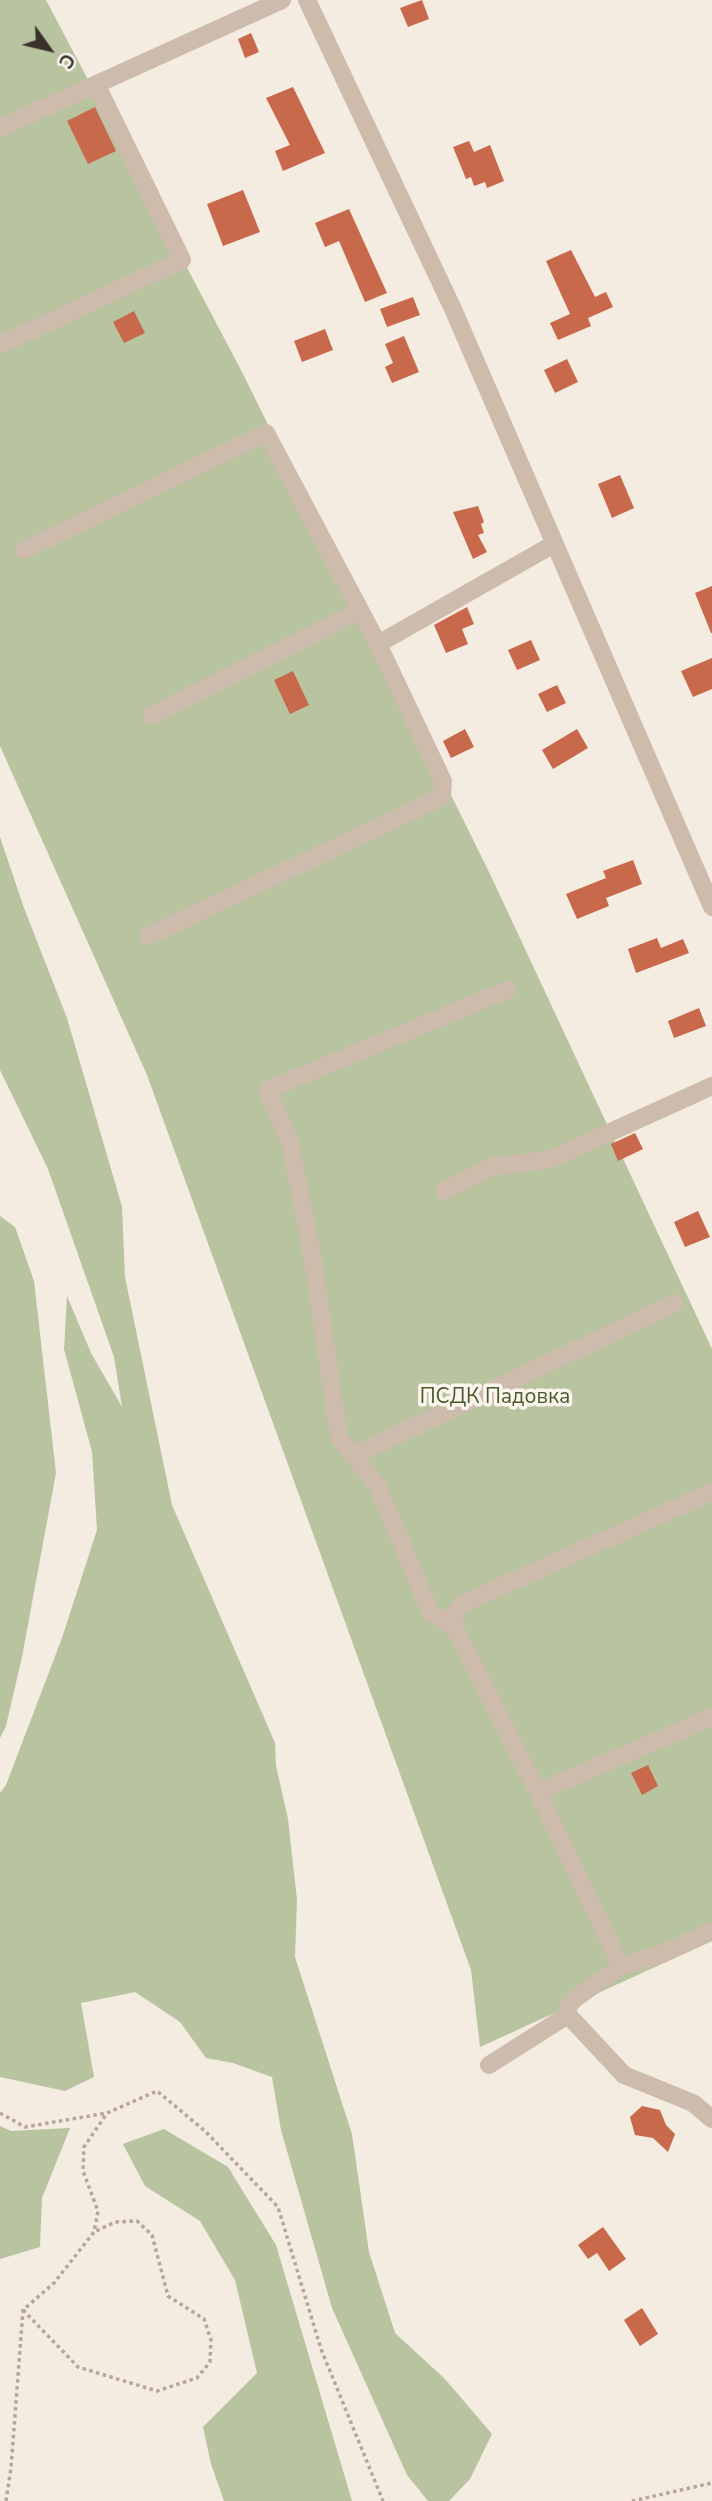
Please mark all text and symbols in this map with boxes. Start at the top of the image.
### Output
north arrow [14,14,84,84]
text: С [52,48,81,73]
park label: ПСДК Падовка [420,1385,570,1411]

